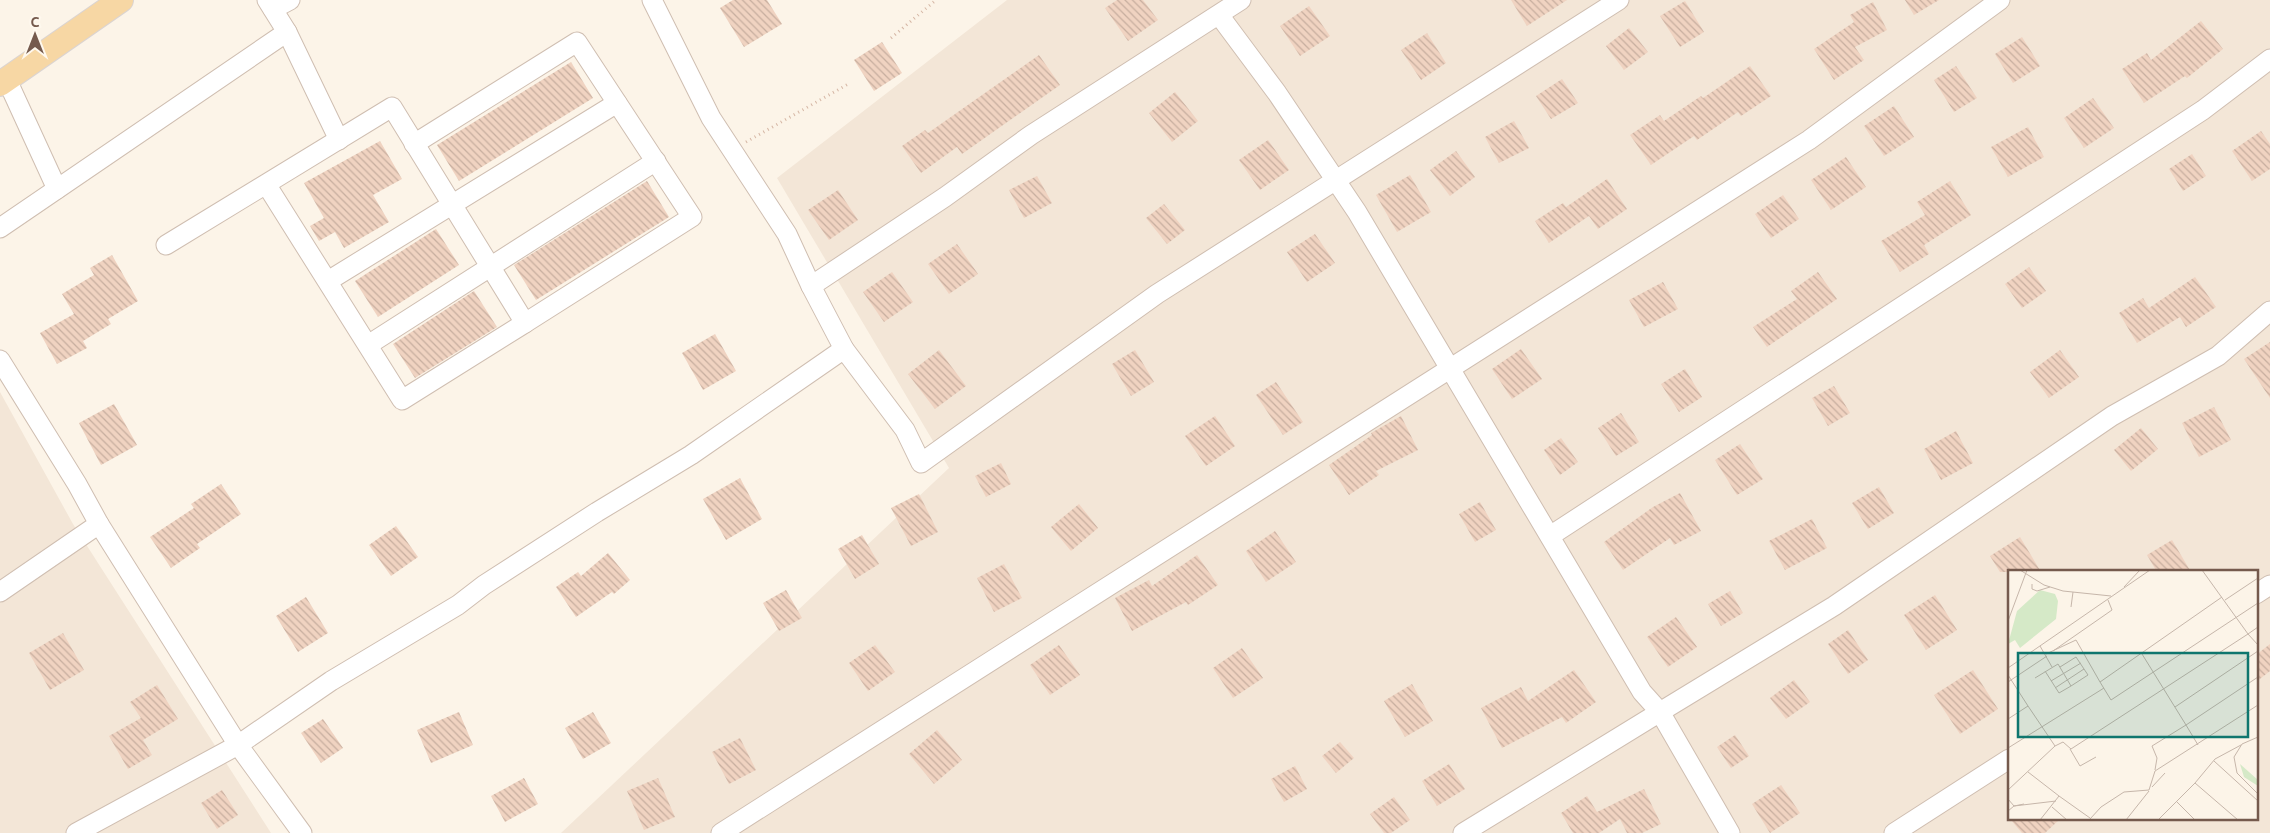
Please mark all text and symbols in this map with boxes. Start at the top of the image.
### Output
north arrow [10,10,60,60]
text: С [31,14,40,30]
inset map [2008,570,2258,820]

